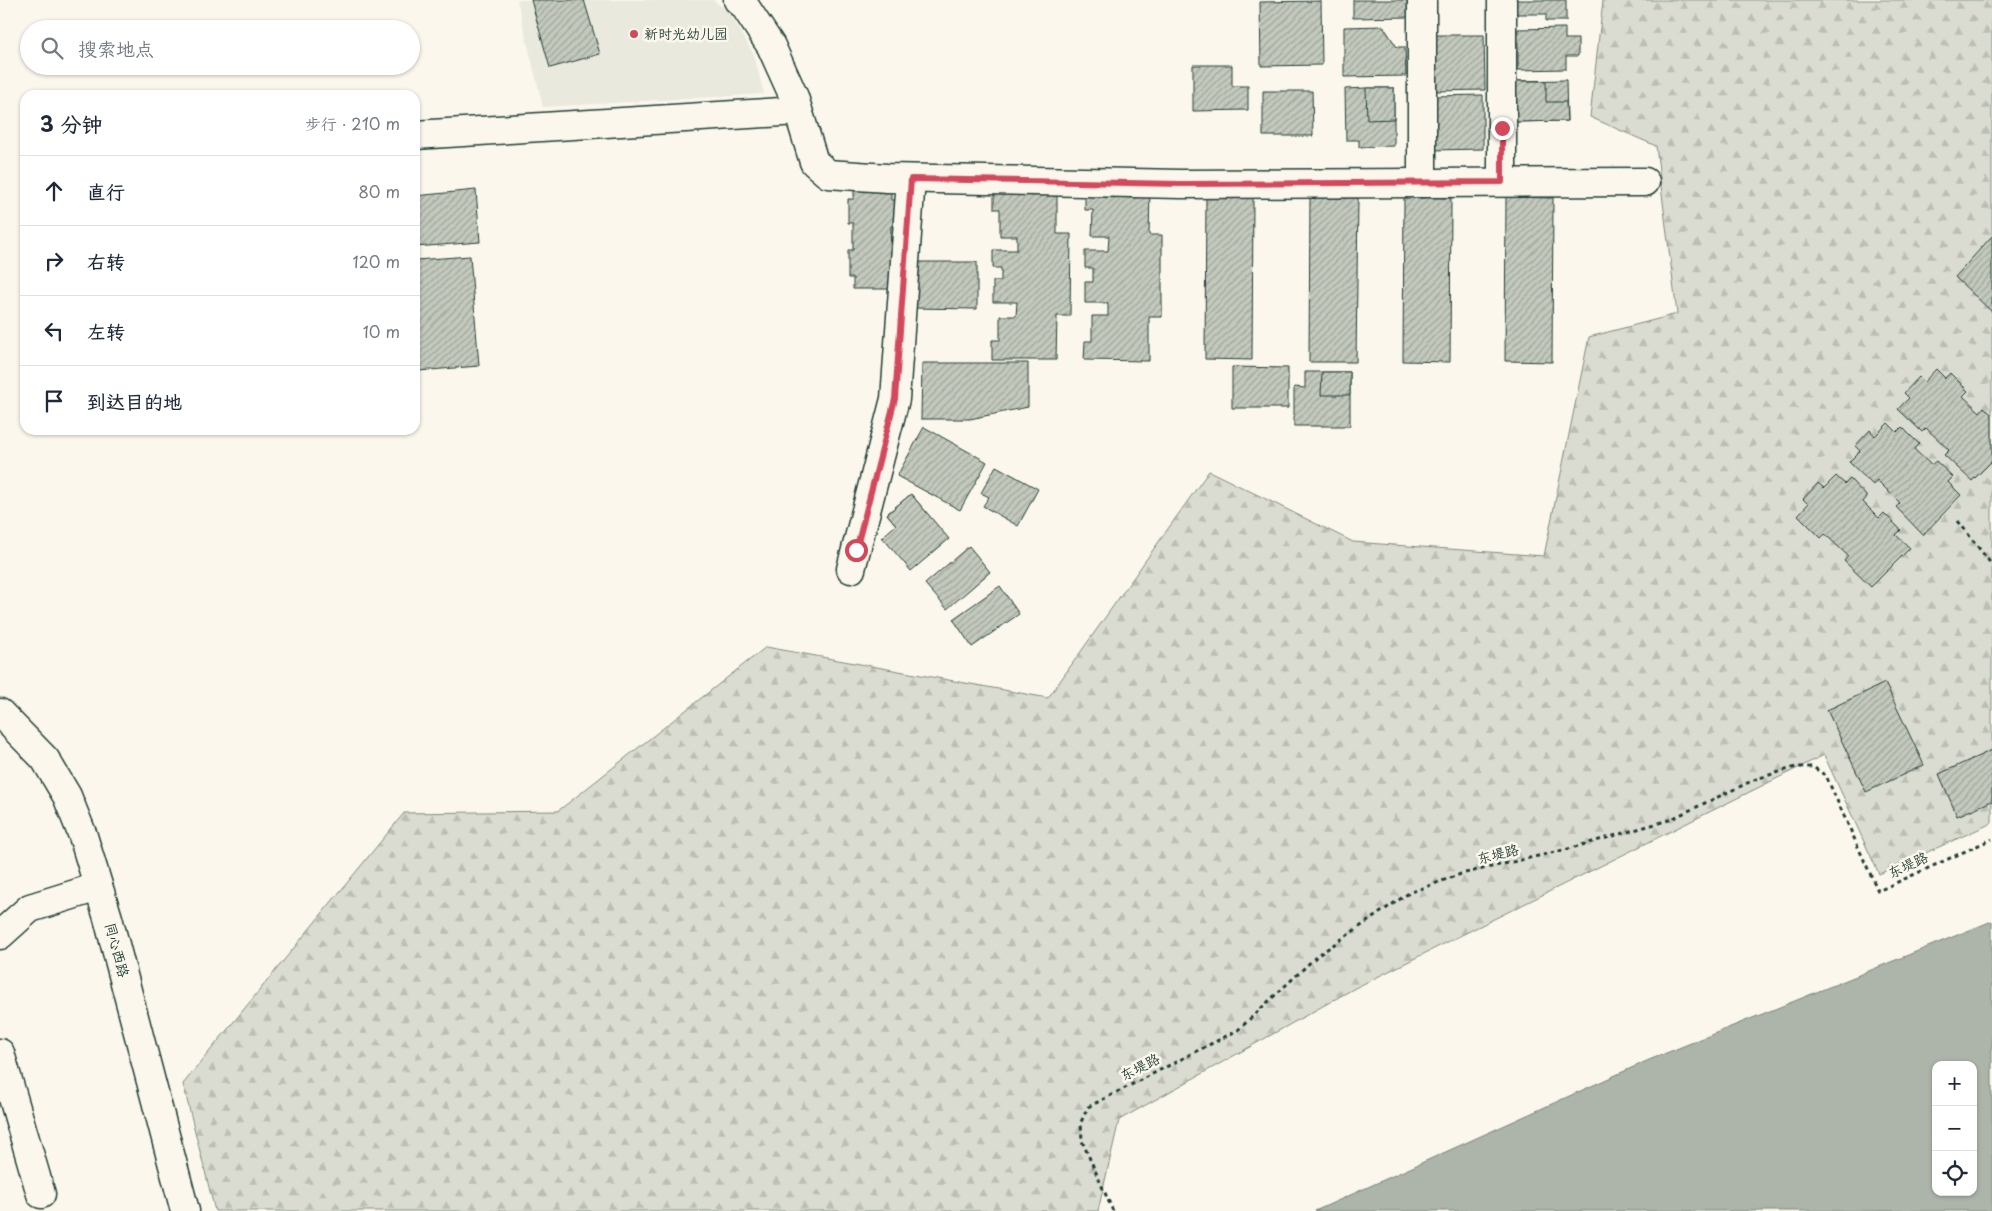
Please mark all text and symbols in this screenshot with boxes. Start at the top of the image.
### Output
search box [20,20,420,75]
place label: 新时光幼儿园 [644,23,728,44]
marker: 新时光幼儿园 [628,28,640,40]
icon: search [38,34,66,62]
text: 搜索地点 [78,34,154,62]
text: 3 分钟 [40,107,103,139]
text: 步行 · 210 m [305,111,400,135]
route end [1491,117,1514,140]
icon: ahead [40,177,68,205]
text: 直行 [87,177,125,205]
text: 80 m [358,179,400,203]
icon: right [40,247,68,275]
text: 右转 [87,247,125,275]
text: 120 m [353,249,400,273]
icon: left [40,317,68,345]
text: 左转 [87,317,125,345]
text: 10 m [363,319,400,343]
icon: arrive [40,387,68,415]
text: 到达目的地 [87,387,182,415]
route start [845,539,868,562]
street label: 东堤路 [1475,838,1521,869]
street label: 东堤路 [1884,846,1931,883]
street label: 同心西路 [100,920,135,980]
street label: 东堤路 [1116,1048,1163,1085]
map controls [1932,1061,1977,1196]
button: + [1932,1061,1977,1106]
button: − [1932,1106,1977,1151]
button: locate [1932,1151,1977,1196]

